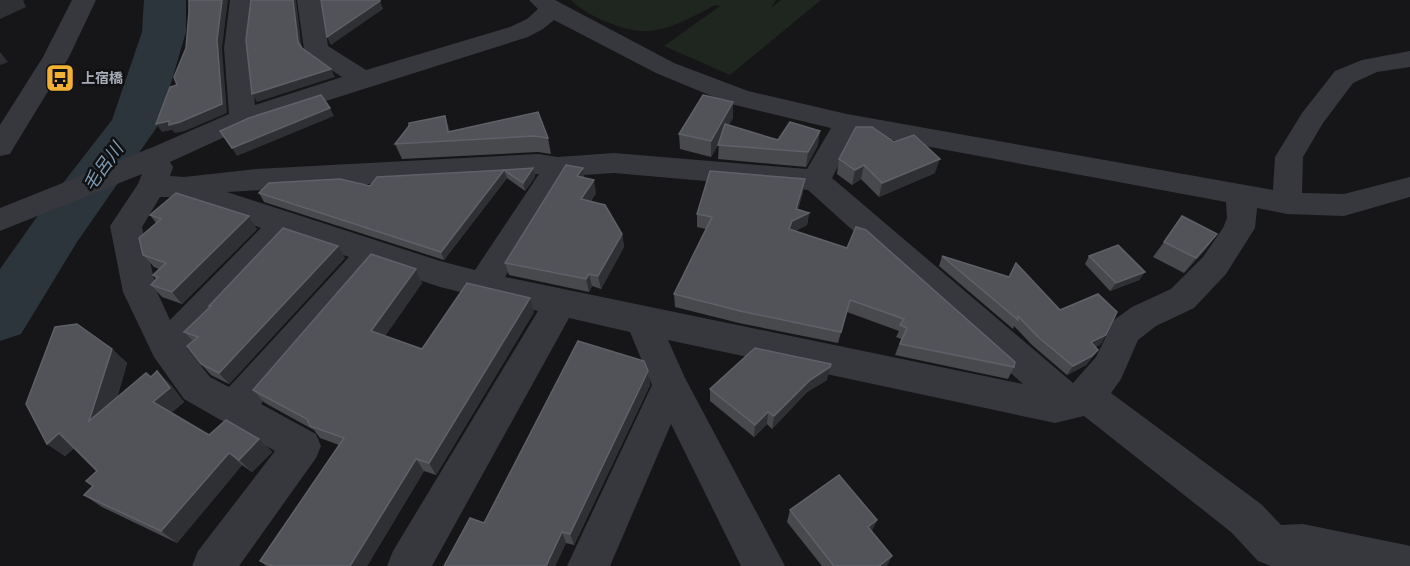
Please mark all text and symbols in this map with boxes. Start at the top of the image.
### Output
bus stop icon: 上宿橋 [44,62,76,94]
place label: 上宿橋 [81,69,123,86]
water label: 毛呂川 [77,136,128,195]

